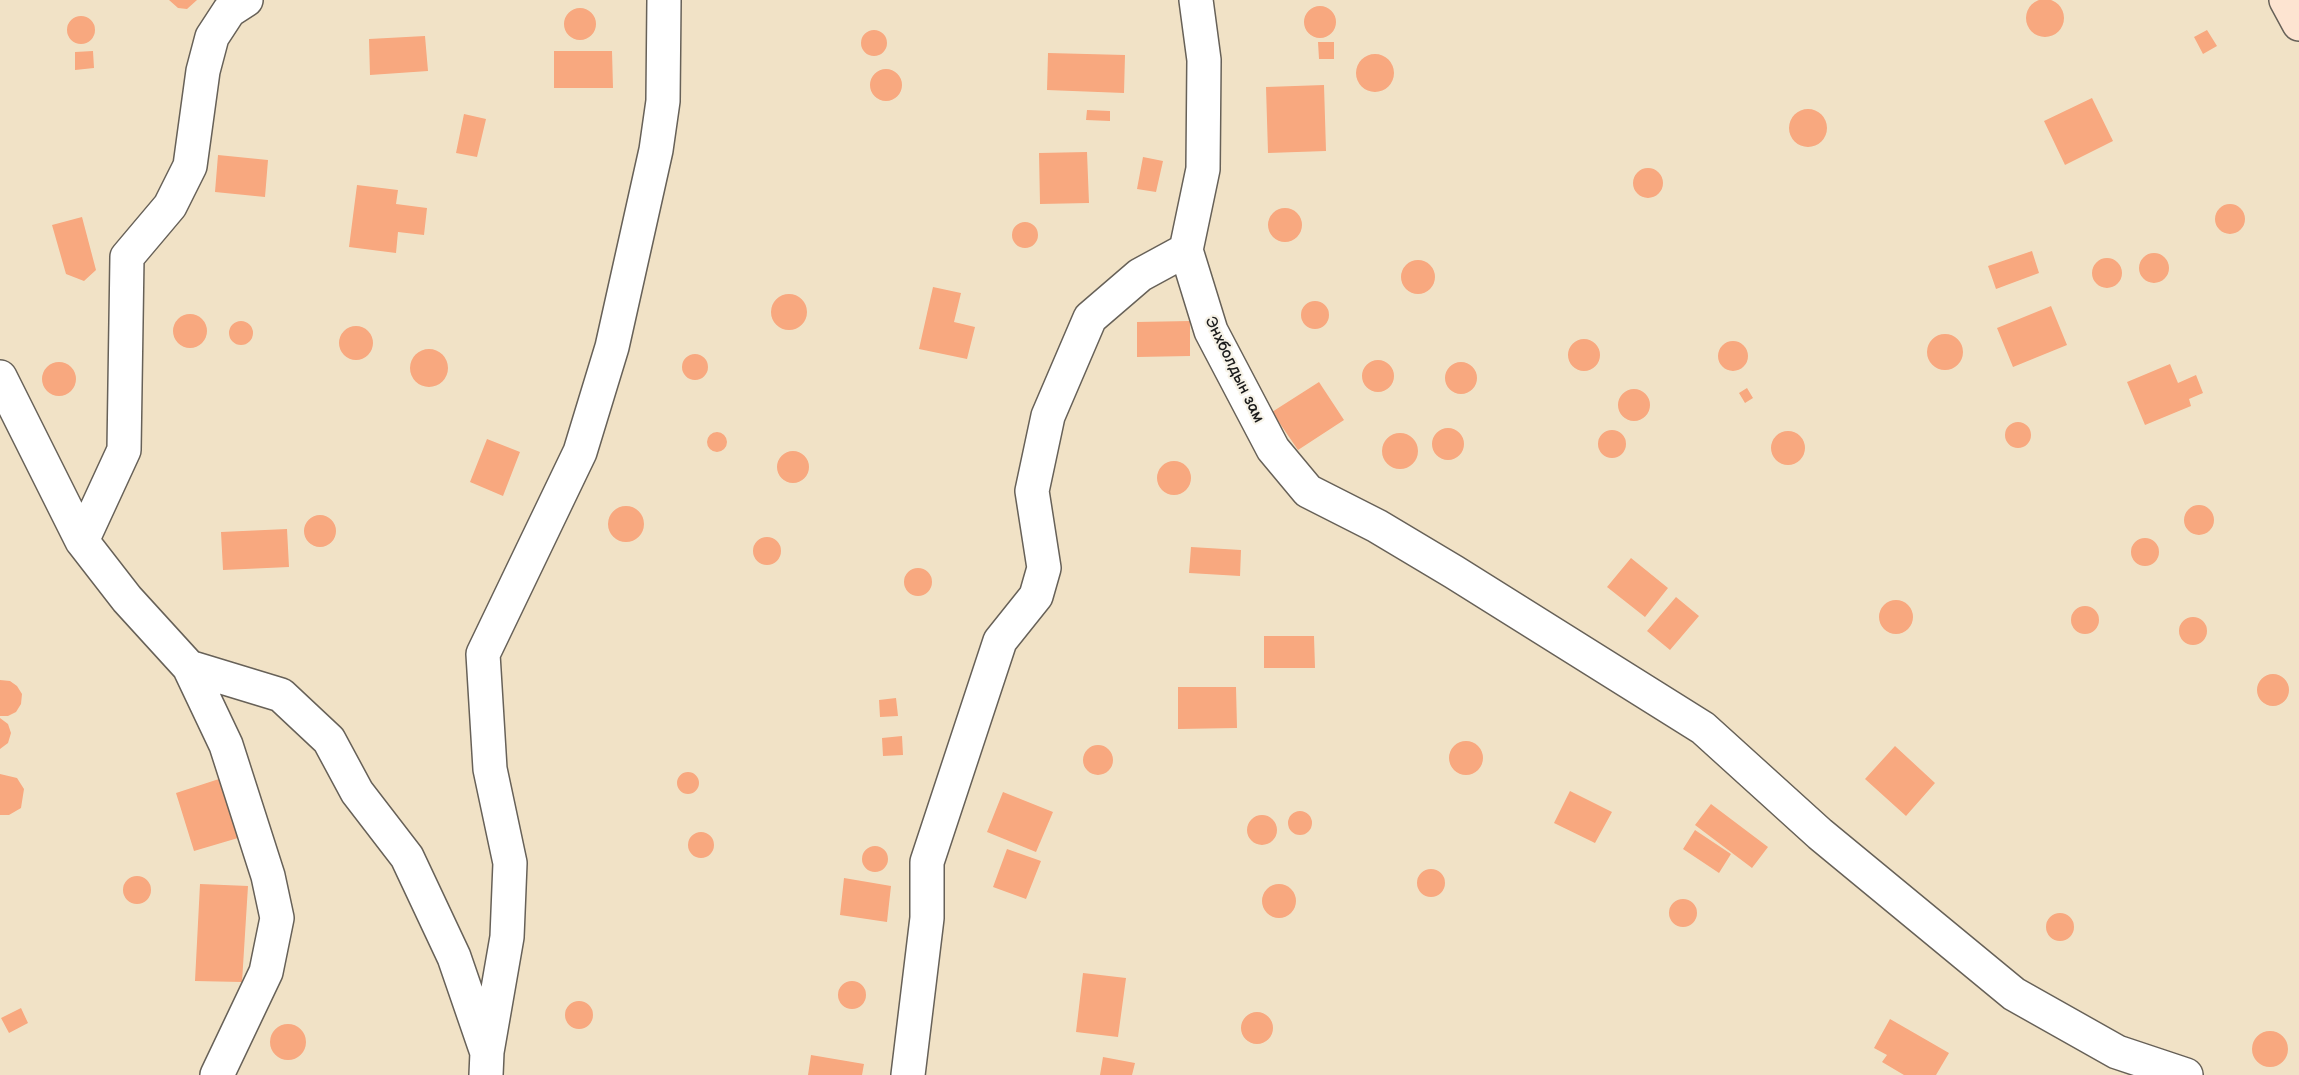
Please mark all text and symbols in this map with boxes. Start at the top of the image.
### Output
street label: Энхболдын зам [1200,314,1268,426]

